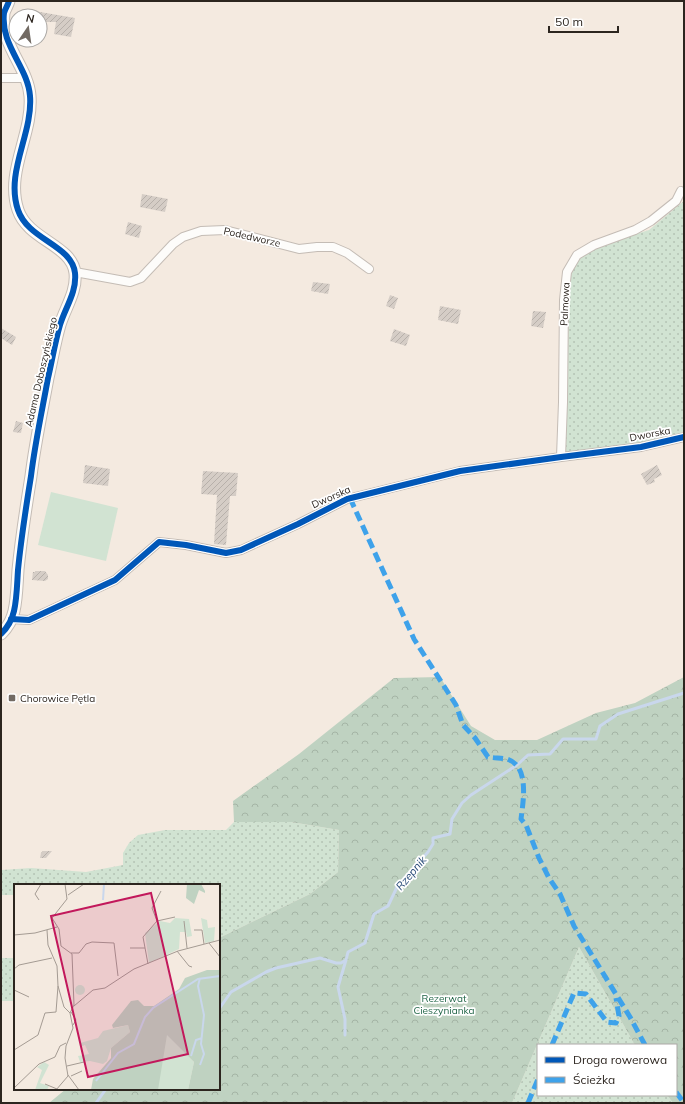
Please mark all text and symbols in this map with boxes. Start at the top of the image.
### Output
north arrow [8,8,48,48]
scale bar [549,8,618,34]
text: N [25,11,36,26]
text: 50 m [555,14,583,29]
street label: Podedworze [222,224,282,250]
street label: Palmowa [557,282,573,326]
street label: Adama Doboszyńskiego [22,315,60,428]
street label: Dworska [628,424,672,444]
street label: Dworska [309,483,353,511]
place label: Chorowice Pętla [20,692,95,705]
marker: Chorowice Pętla [7,693,17,703]
water label: Rzepnik [393,853,430,893]
inset map [14,884,220,1090]
park label: Rezerwat Cieszynianka [413,992,475,1017]
legend [537,1044,677,1096]
text: Droga rowerowa [573,1052,667,1067]
text: Ścieżka [573,1072,615,1087]

